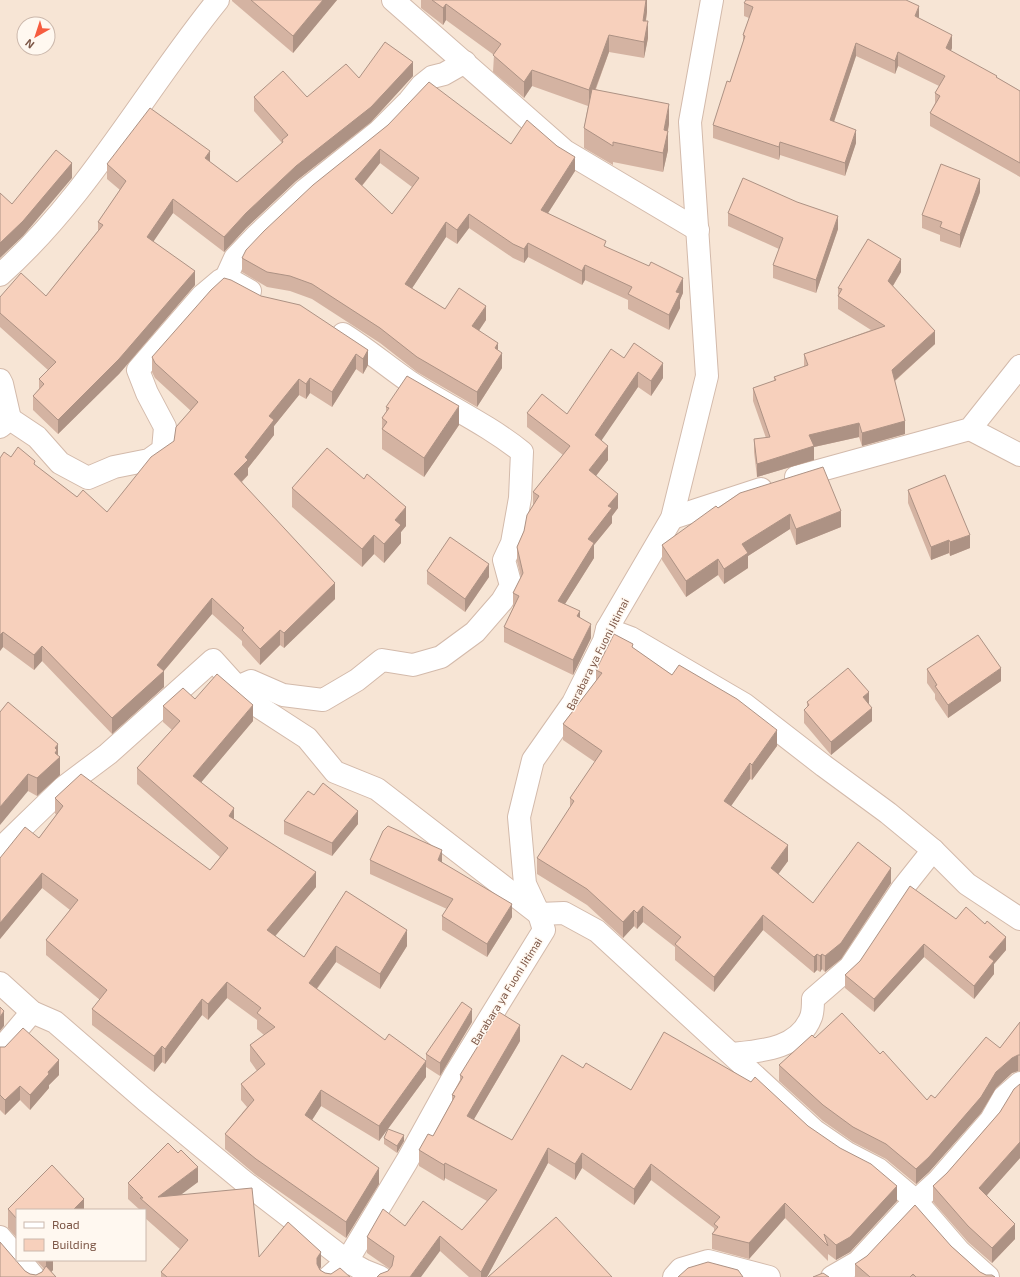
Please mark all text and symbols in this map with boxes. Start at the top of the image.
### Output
north arrow [16,16,56,56]
text: N [22,37,37,52]
street label: Barabara ya Fuoni Jitimai [563,596,631,712]
street label: Barabara ya Fuoni Jitimai [468,935,544,1047]
legend [16,1209,146,1261]
text: Road [52,1217,80,1231]
text: Building [52,1237,97,1251]

